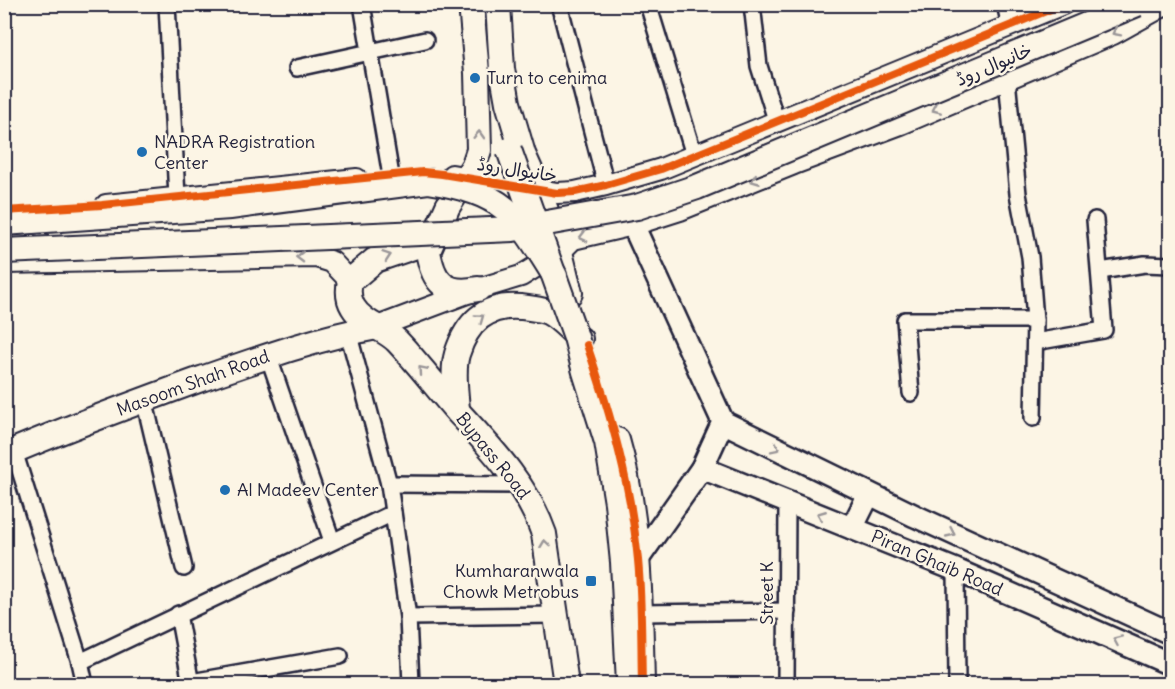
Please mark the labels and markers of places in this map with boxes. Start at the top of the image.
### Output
place label: Turn to cenima [487,66,607,89]
marker: Turn to cenima [468,71,482,85]
place label: NADRA Registration Center [154,130,315,174]
marker: NADRA Registration Center [135,145,149,159]
place label: Al Madeev Center [237,478,379,501]
marker: Al Madeev Center [218,483,232,497]
place label: Kumharanwala Chowk Metrobus [443,559,579,603]
marker: Kumharanwala Chowk Metrobus [584,574,598,588]

